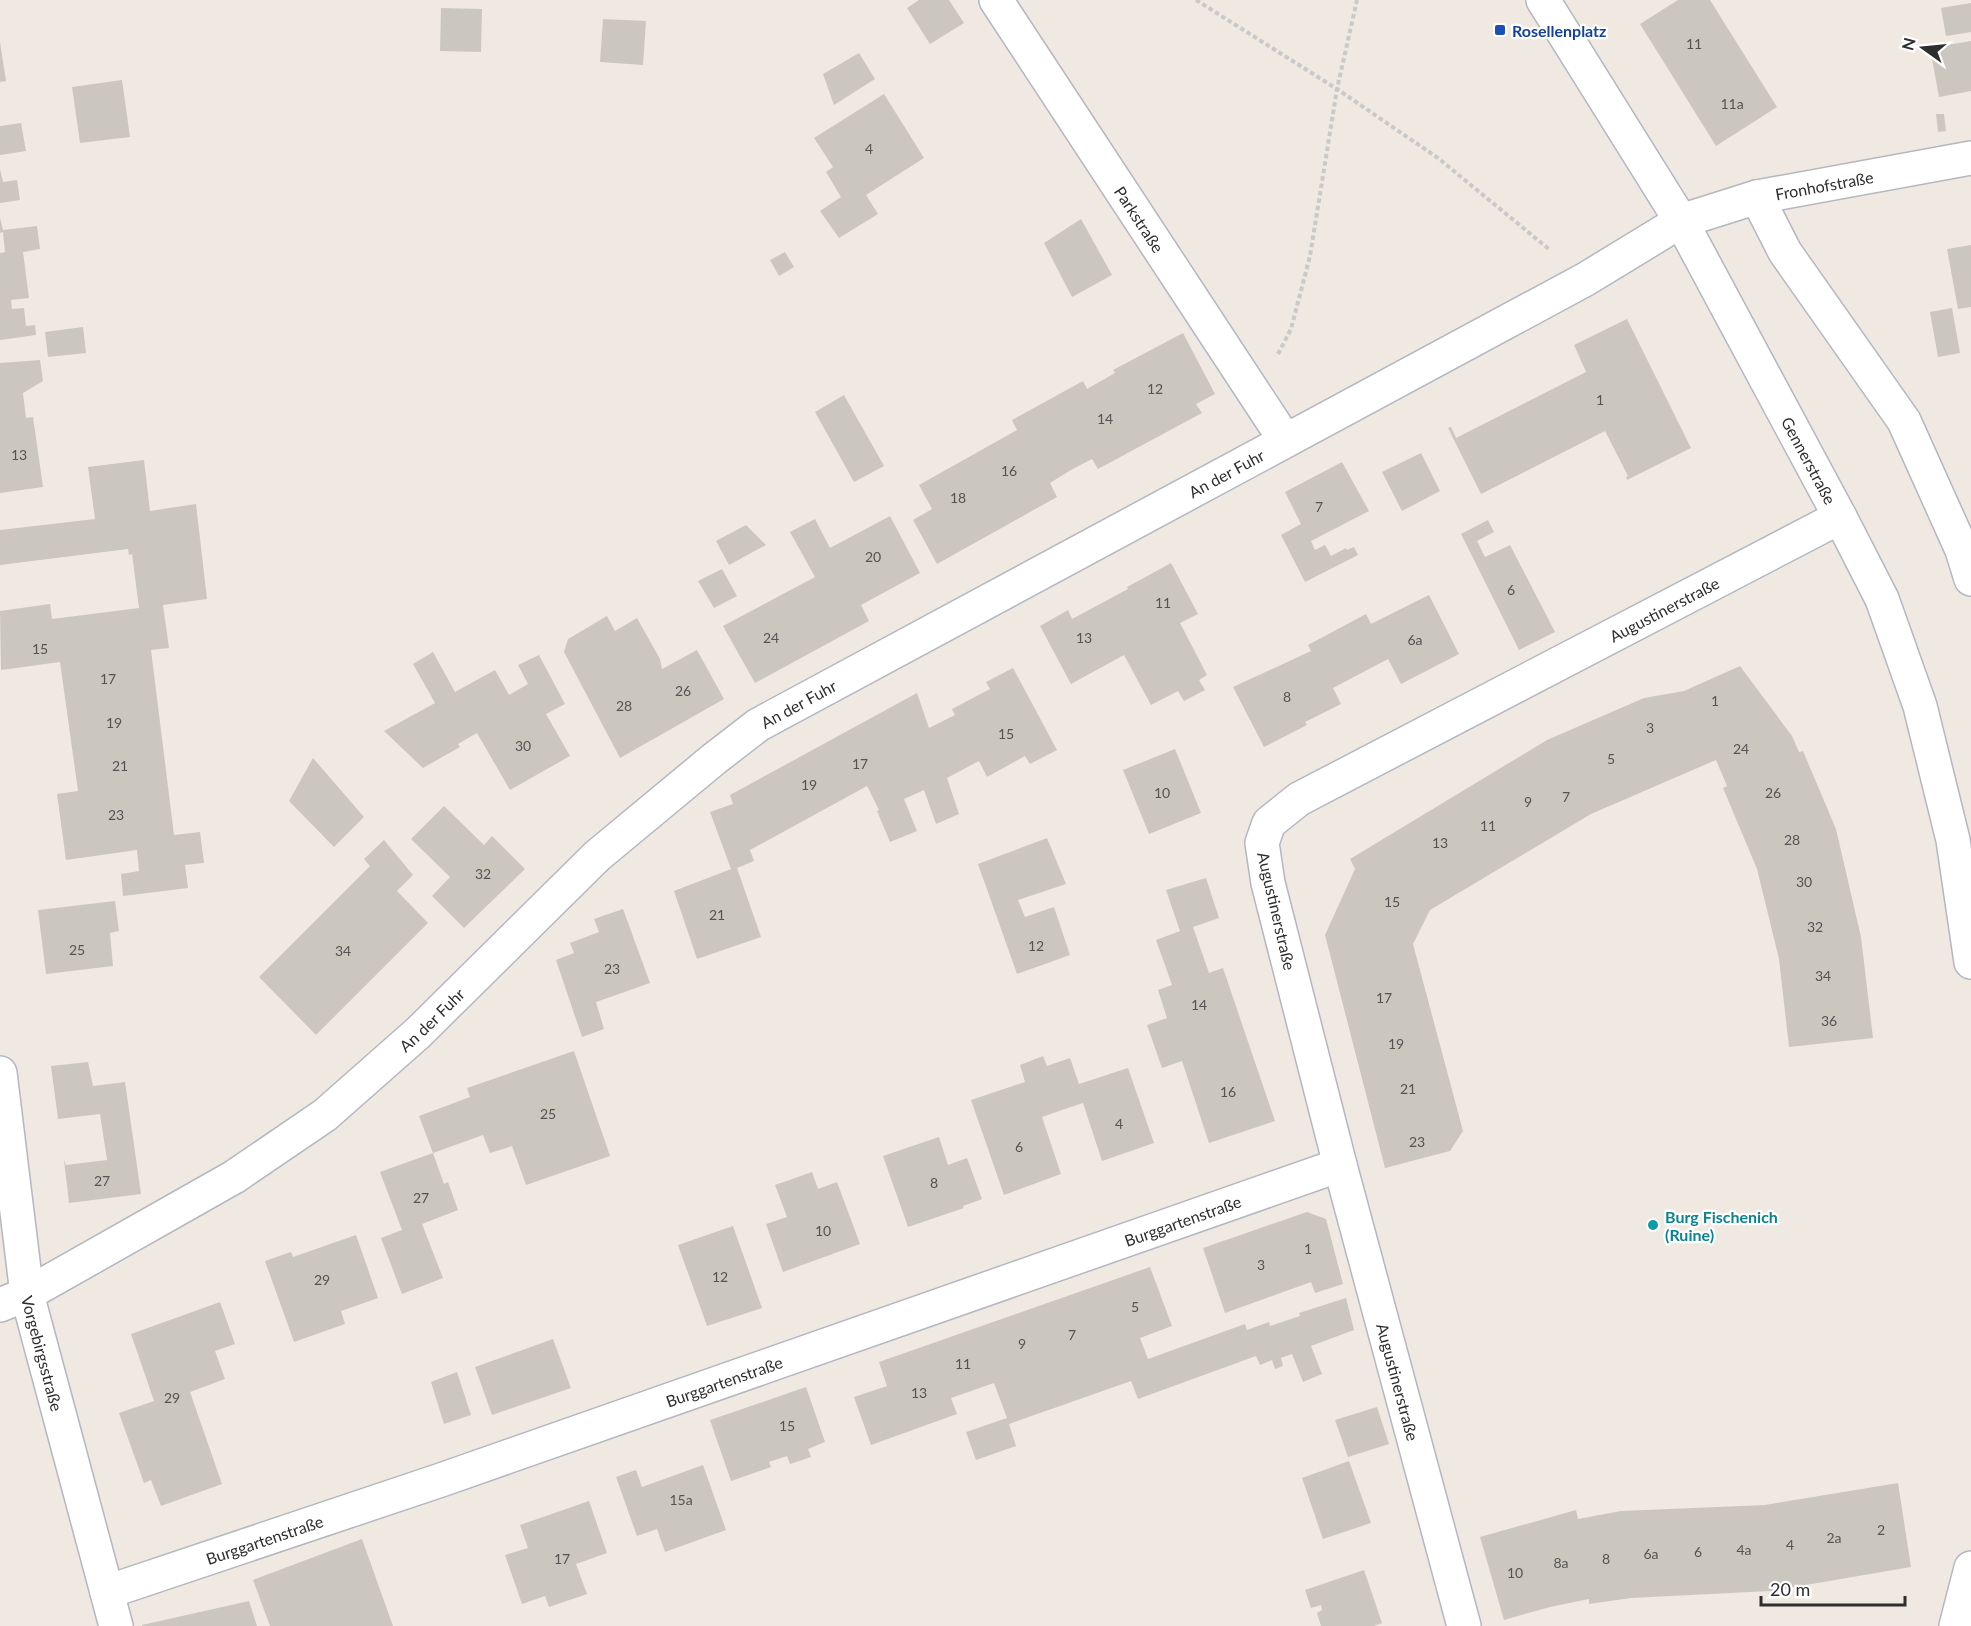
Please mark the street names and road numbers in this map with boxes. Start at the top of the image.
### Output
street label: Fronhofstraße [1773,167,1875,203]
street label: Parkstraße [1111,182,1168,256]
street label: Gennerstraße [1778,413,1841,507]
street label: An der Fuhr [1185,445,1267,501]
street label: Augustinerstraße [1606,572,1722,645]
street label: An der Fuhr [757,675,839,731]
street label: Augustinerstraße [1254,850,1300,972]
street label: An der Fuhr [395,984,468,1055]
street label: Burggartenstraße [1122,1191,1243,1249]
street label: Vorgebirgsstraße [18,1293,67,1413]
street label: Augustinerstraße [1373,1321,1423,1443]
street label: Burggartenstraße [663,1352,785,1410]
street label: Burggartenstraße [203,1511,325,1568]

